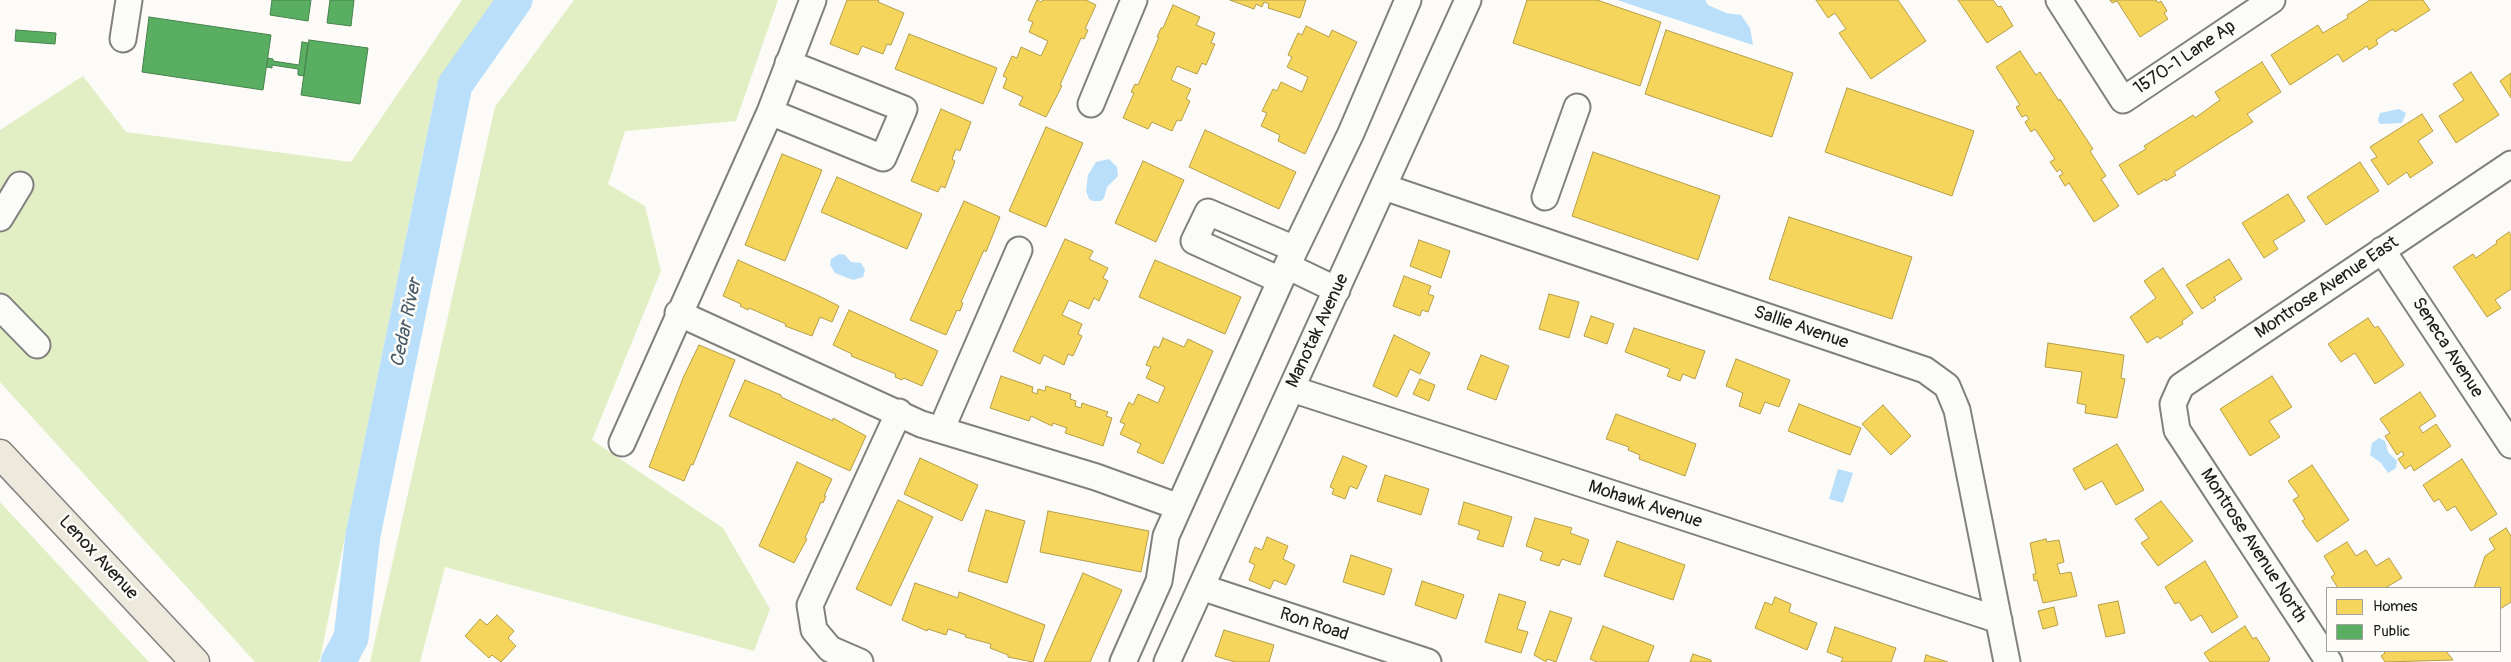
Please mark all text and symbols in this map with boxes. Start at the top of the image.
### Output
street label: 1570-1 Lane Ap [2130,16,2240,100]
street label: Montrose Avenue East [2251,232,2403,344]
street label: Manotak Avenue [1282,271,1354,391]
water label: Cedar River [387,277,427,369]
street label: Seneca Avenue [2407,294,2487,402]
street label: Sallie Avenue [1751,302,1851,354]
street label: Montrose Avenue North [2195,465,2311,627]
street label: Mohawk Avenue [1585,476,1705,534]
street label: Lenox Avenue [54,512,142,604]
legend [2326,587,2501,652]
text: Homes [2373,597,2418,616]
street label: Ron Road [1277,604,1351,646]
text: Public [2373,622,2410,641]

